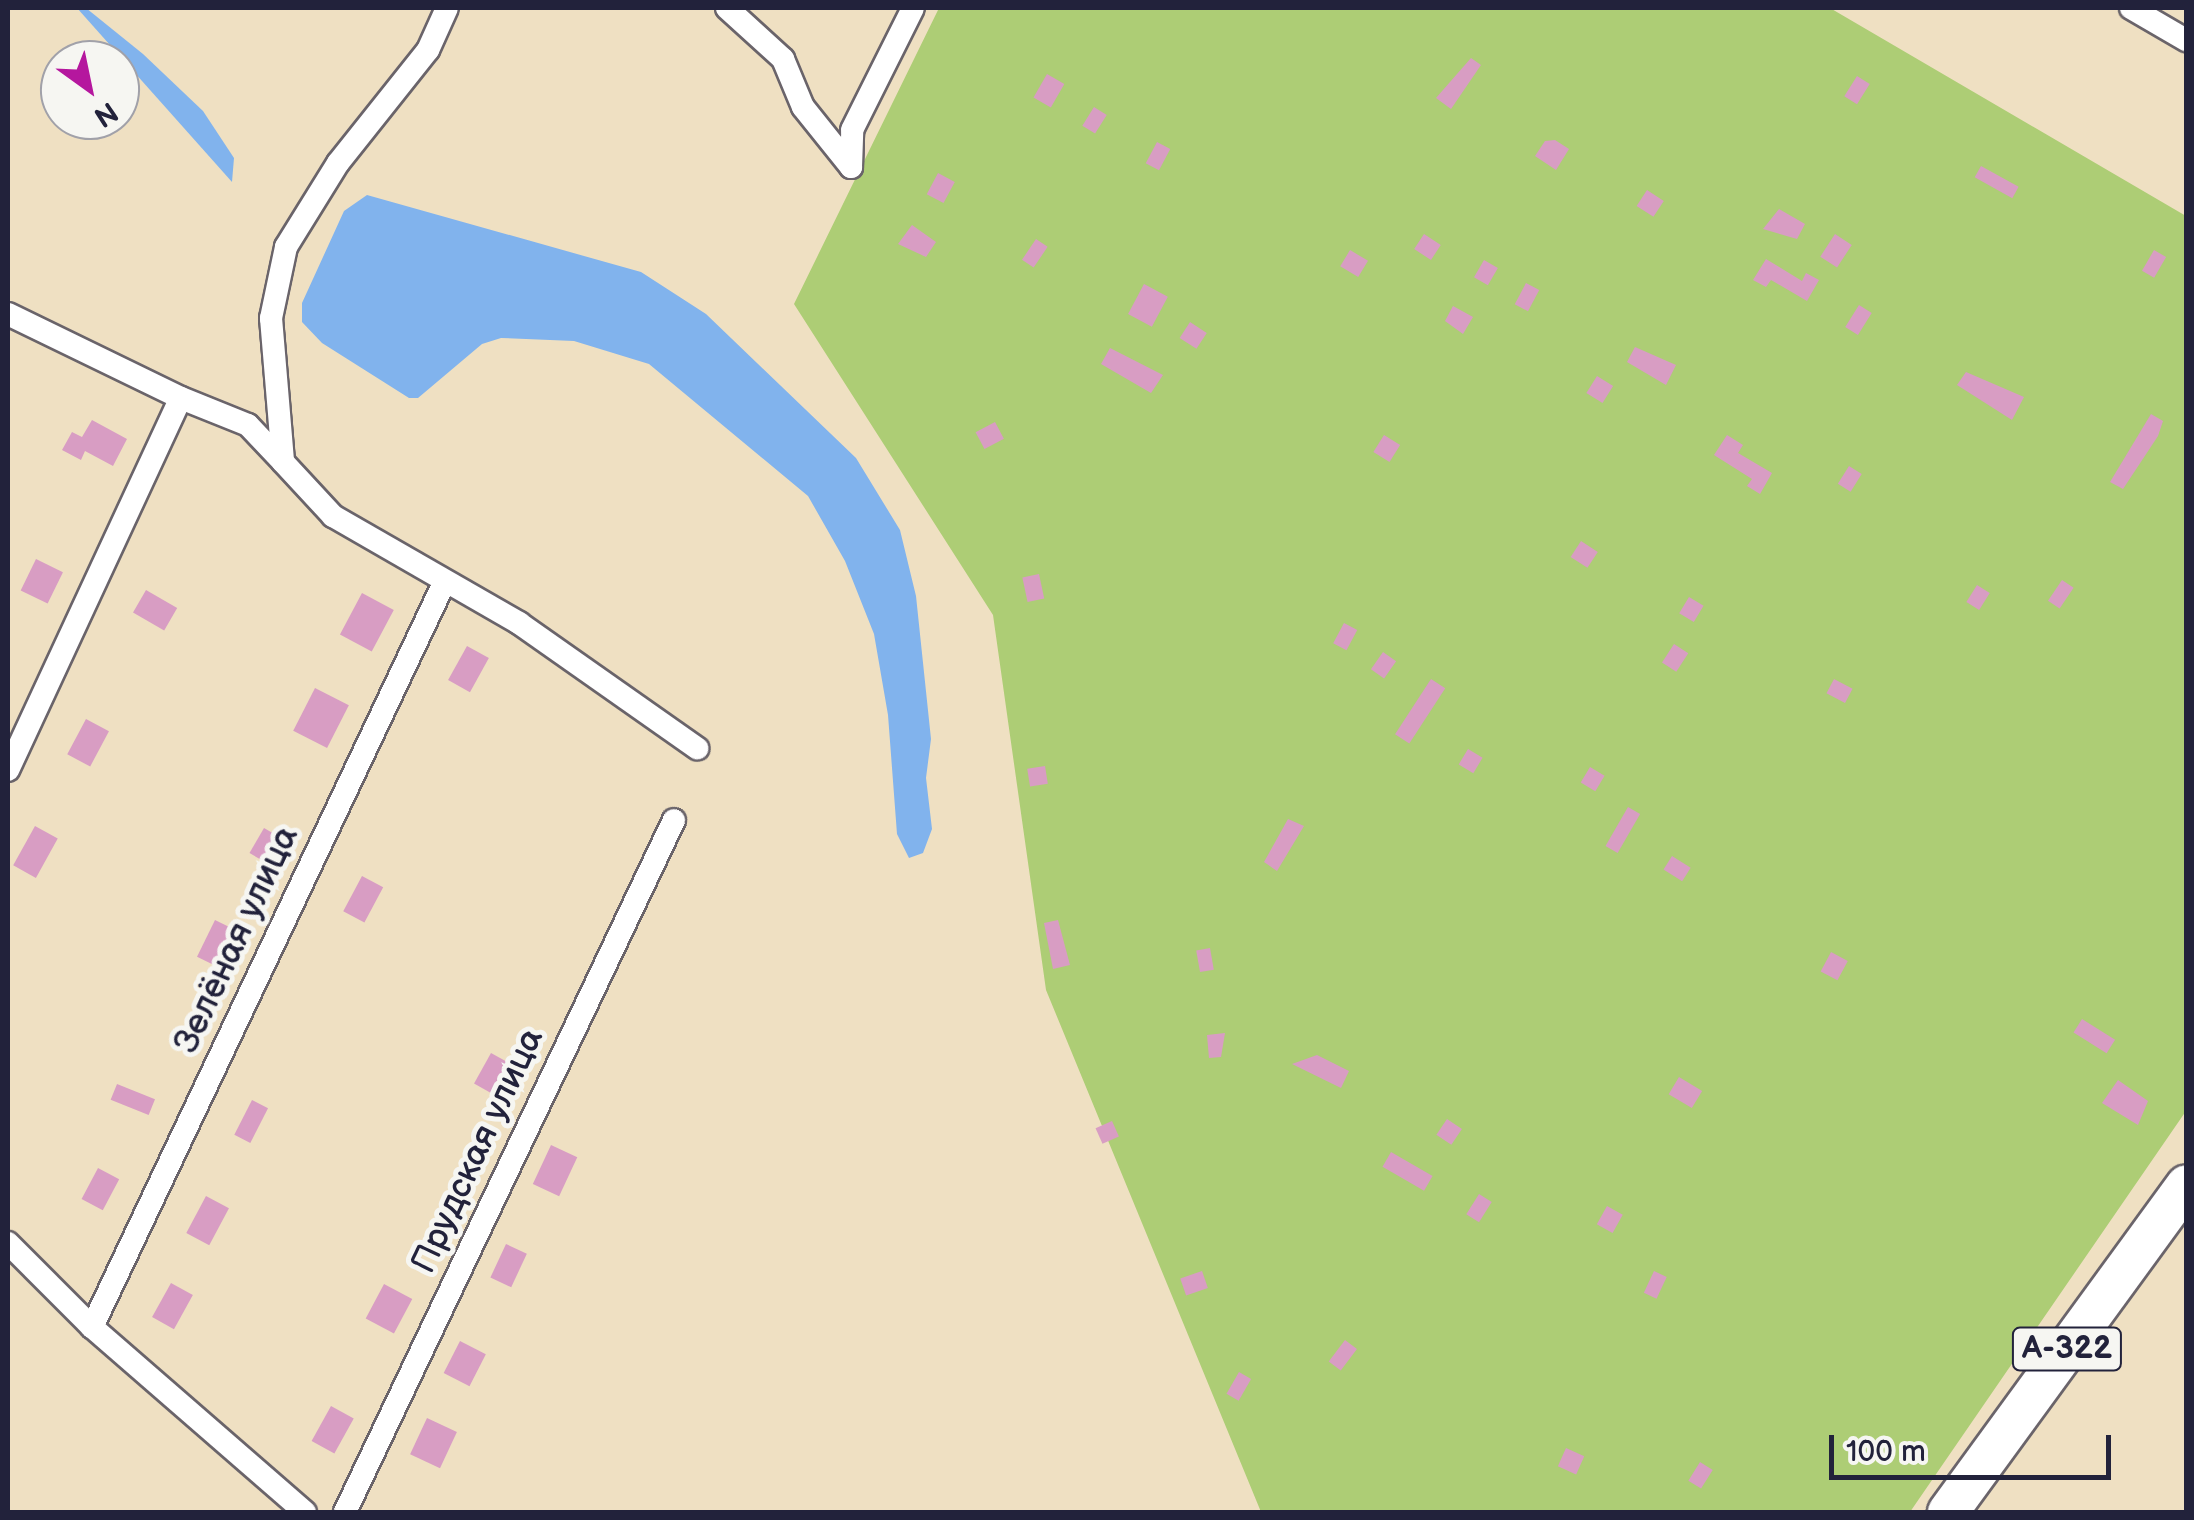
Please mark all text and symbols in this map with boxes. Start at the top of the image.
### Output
north arrow [40,40,140,140]
text: N [88,94,123,133]
street label: Зелёная улица [166,820,308,1060]
street label: Прудская улица [403,1022,553,1280]
road number: А-322 [2010,1322,2124,1376]
scale bar [1834,1415,2116,1477]
text: 100 m [1846,1434,1926,1470]

